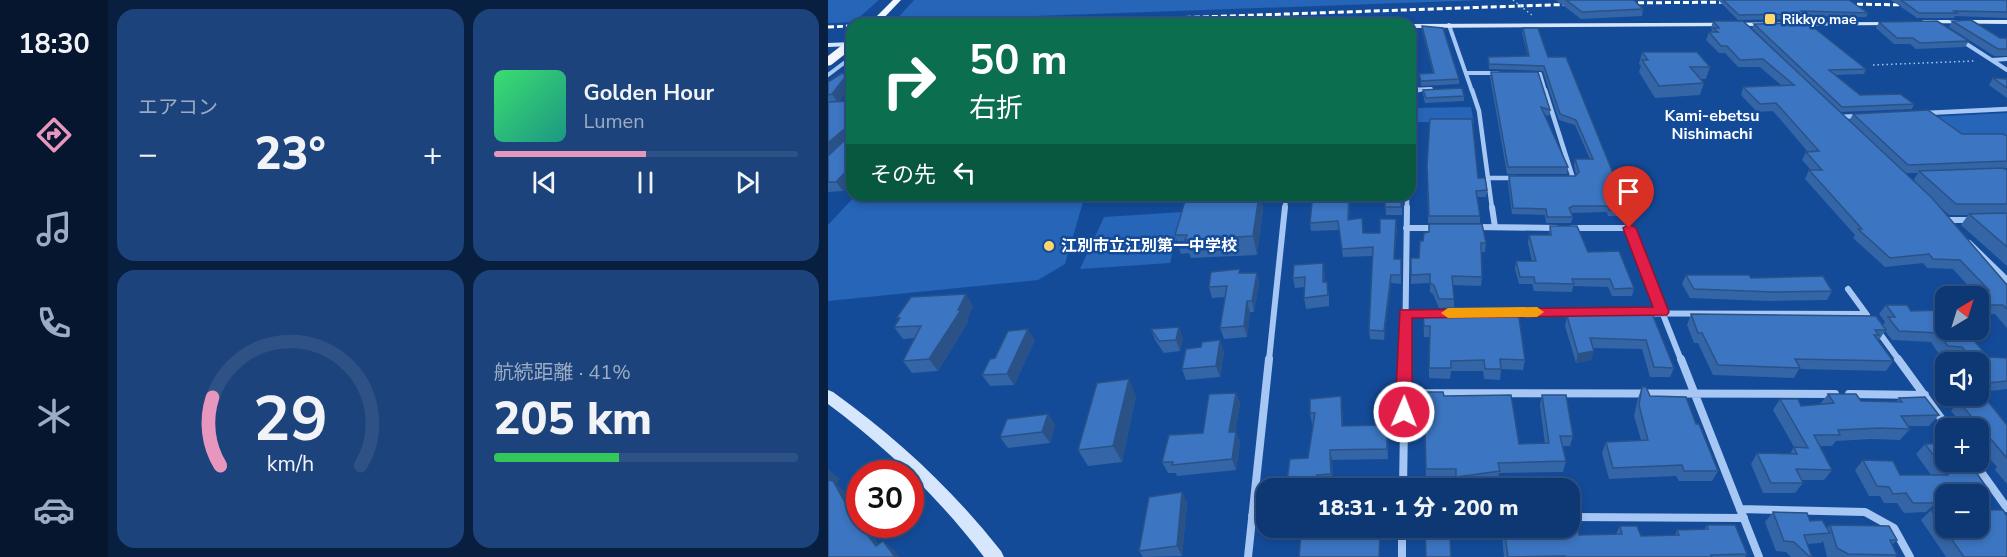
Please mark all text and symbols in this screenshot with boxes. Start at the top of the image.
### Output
place label: Rikkyo mae [1782,10,1857,29]
marker: Rikkyo mae [1763,12,1777,26]
text: 18:30 [18,26,90,63]
text: 50 m [969,32,1068,89]
icon: right [870,42,948,120]
text: Golden Hour [584,78,714,108]
text: 右折 [969,90,1023,127]
text: エアコン [138,94,218,121]
district label: Kami-ebetsu Nishimachi [1665,105,1759,145]
text: Lumen [584,108,645,135]
icon: directions [33,114,75,156]
text: 23° [255,124,326,185]
text: − [138,132,158,177]
text: + [423,132,443,177]
icon: left [948,156,981,189]
text: その先 [870,160,936,190]
icon: previous [528,166,561,199]
icon: pause [629,166,662,199]
icon: next [731,166,764,199]
pin [1603,166,1654,228]
icon: arrive [1612,175,1645,208]
icon: music [33,208,75,250]
place label: 江別市立江別第一中学校 [1061,235,1237,257]
marker: 江別市立江別第一中学校 [1042,239,1056,253]
north arrow [1935,286,1989,340]
map controls [1935,286,1989,538]
icon: phone [33,302,75,344]
button: sound [1935,352,1989,406]
text: 航続距離 · 41% [494,359,631,386]
text: 29 [253,377,328,462]
position arrow [1372,380,1436,444]
text: 205 km [494,389,652,450]
icon: climate [33,395,75,437]
button: + [1935,418,1989,472]
text: km/h [267,449,314,479]
speed limit sign: 30 [846,460,924,538]
button: − [1935,484,1989,538]
icon: car [33,489,75,531]
text: 18:31 · 1 分 · 200 m [1317,493,1519,523]

